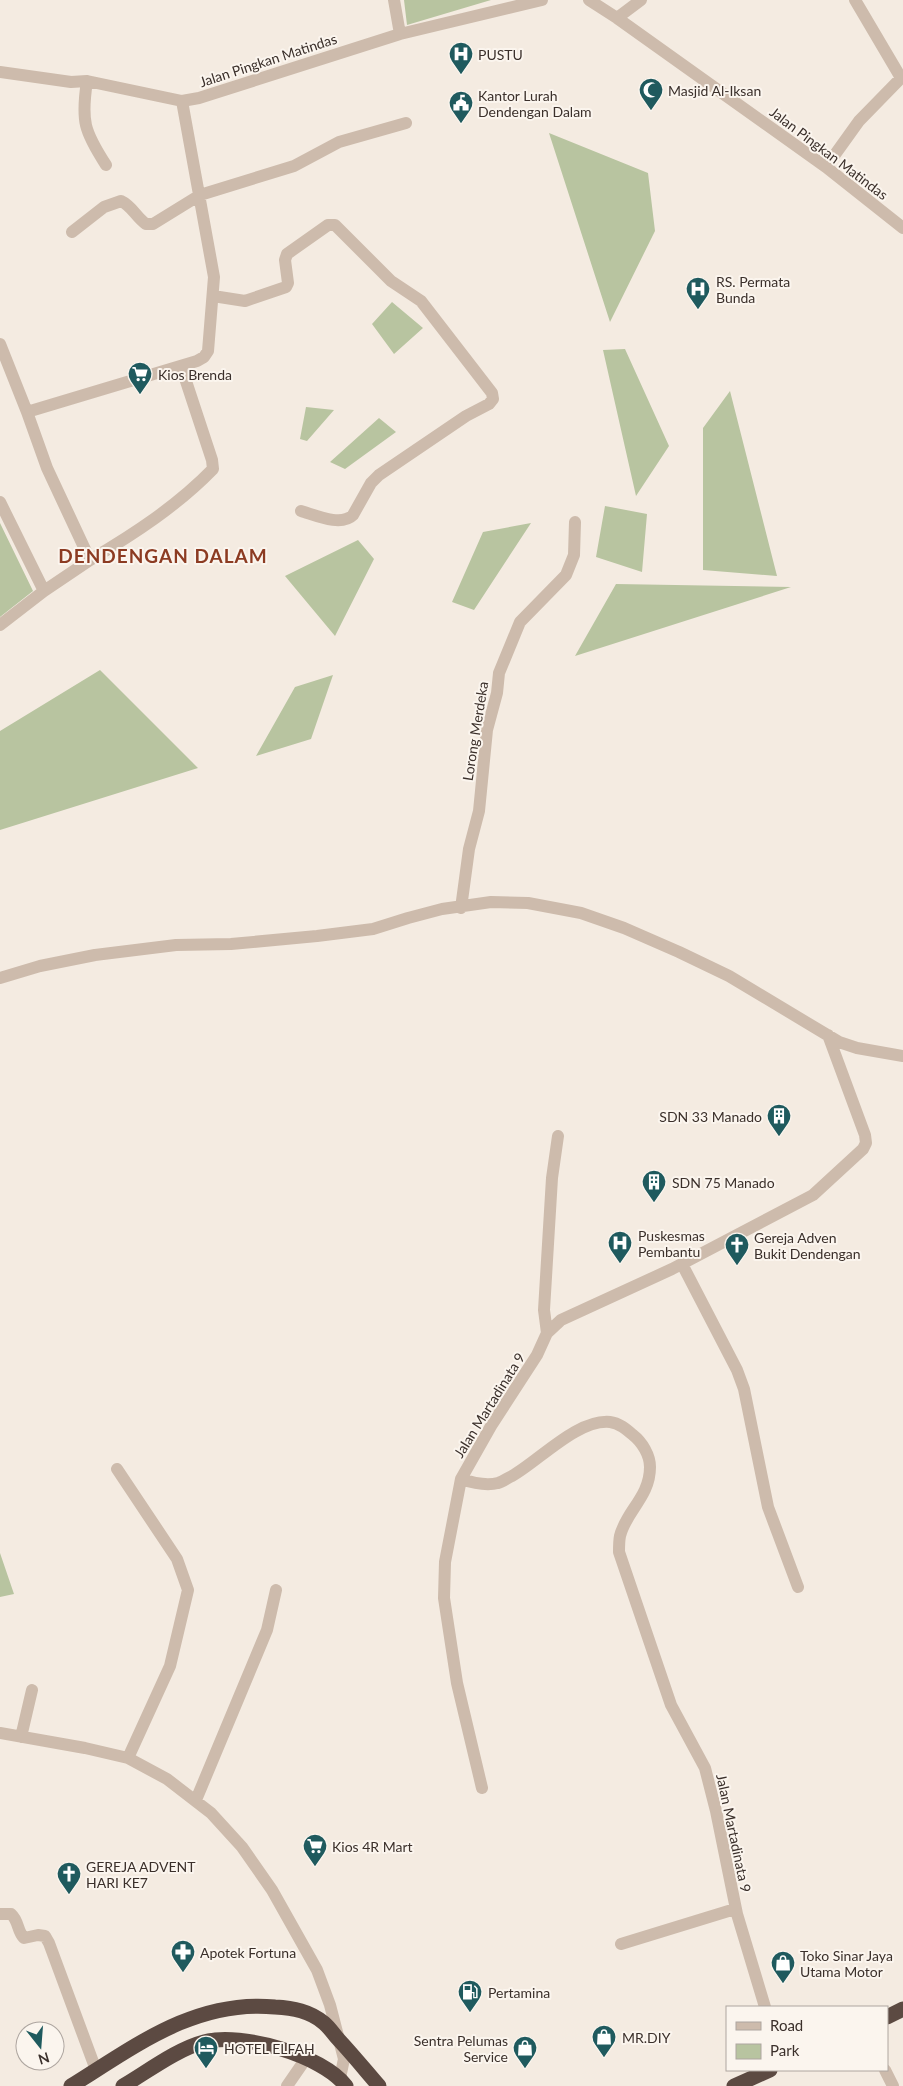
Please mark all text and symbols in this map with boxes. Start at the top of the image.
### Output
street label: Jalan Pingkan Matindas [197,30,339,90]
hospital icon: PUSTU [448,41,474,75]
place label: PUSTU [478,46,523,63]
mosque icon: Masjid Al-Iksan [638,77,664,111]
place label: Masjid Al-Iksan [668,82,761,99]
place label: Kantor Lurah Dendengan Dalam [478,87,592,120]
public building icon: Kantor Lurah Dendengan Dalam [448,90,474,124]
street label: Jalan Pingkan Matindas [767,103,891,203]
place label: RS. Permata Bunda [716,273,790,306]
hospital icon: RS. Permata Bunda [685,276,711,310]
supermarket icon: Kios Brenda [127,361,153,395]
place label: Kios Brenda [158,366,232,383]
district label: DENDENGAN DALAM [58,544,268,567]
street label: Lorong Merdeka [459,680,491,782]
building icon: SDN 33 Manado [766,1103,792,1137]
place label: SDN 33 Manado [659,1108,762,1125]
building icon: SDN 75 Manado [641,1169,667,1203]
place label: SDN 75 Manado [672,1174,775,1191]
place label: Puskesmas Pembantu [638,1227,705,1260]
place label: Gereja Adven Bukit Dendengan [754,1229,861,1262]
hospital icon: Puskesmas Pembantu [607,1230,633,1264]
church icon: Gereja Adven Bukit Dendengan [724,1232,750,1266]
street label: Jalan Martadinata 9 [450,1349,528,1461]
street label: Jalan Martadinata 9 [713,1772,755,1894]
supermarket icon: Kios 4R Mart [302,1833,328,1867]
place label: Kios 4R Mart [332,1838,413,1855]
place label: GEREJA ADVENT HARI KE7 [86,1858,196,1891]
church icon: GEREJA ADVENT HARI KE7 [56,1861,82,1895]
pharmacy icon: Apotek Fortuna [170,1939,196,1973]
place label: Apotek Fortuna [200,1944,296,1961]
place label: Toko Sinar Jaya Utama Motor [800,1947,893,1980]
shop icon: Toko Sinar Jaya Utama Motor [770,1950,796,1984]
fuel station icon: Pertamina [457,1979,483,2013]
place label: Pertamina [488,1984,550,2001]
legend [726,2006,888,2071]
text: Road [770,2016,803,2034]
north arrow [15,2021,65,2071]
shop icon: MR.DIY [591,2024,617,2058]
place label: MR.DIY [622,2029,671,2046]
place label: Sentra Pelumas Service [414,2032,508,2065]
hotel icon: HOTEL ELFAH [193,2035,219,2069]
shop icon: Sentra Pelumas Service [512,2035,538,2069]
place label: HOTEL ELFAH [224,2040,315,2057]
text: Park [770,2041,800,2059]
text: N [36,2049,52,2069]

